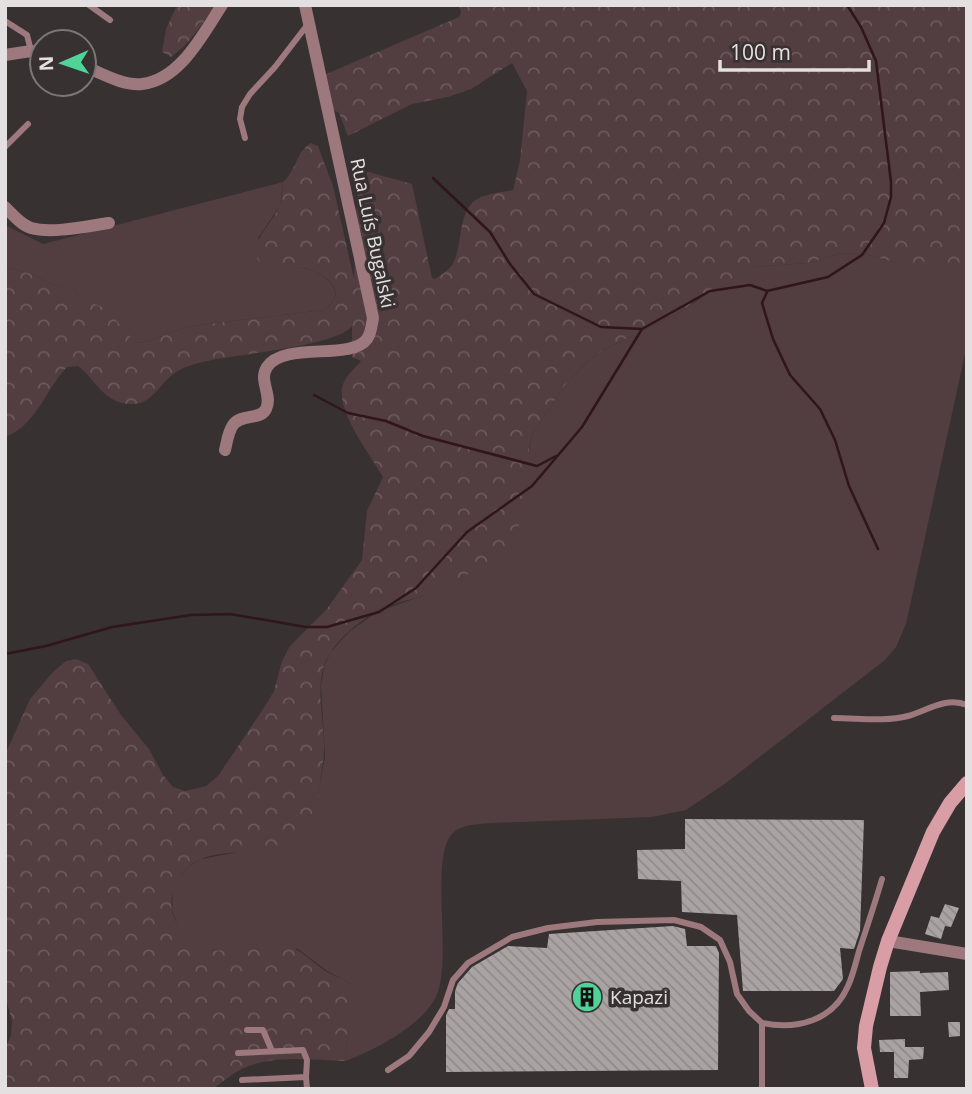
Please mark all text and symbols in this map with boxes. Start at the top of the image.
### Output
north arrow [28,28,98,98]
scale bar [720,28,869,72]
text: 100 m [730,38,791,66]
text: N [33,55,59,72]
street label: Rua Luís Bugalski [344,156,402,310]
building icon: Kapazi [570,980,604,1014]
place label: Kapazi [610,984,668,1010]

